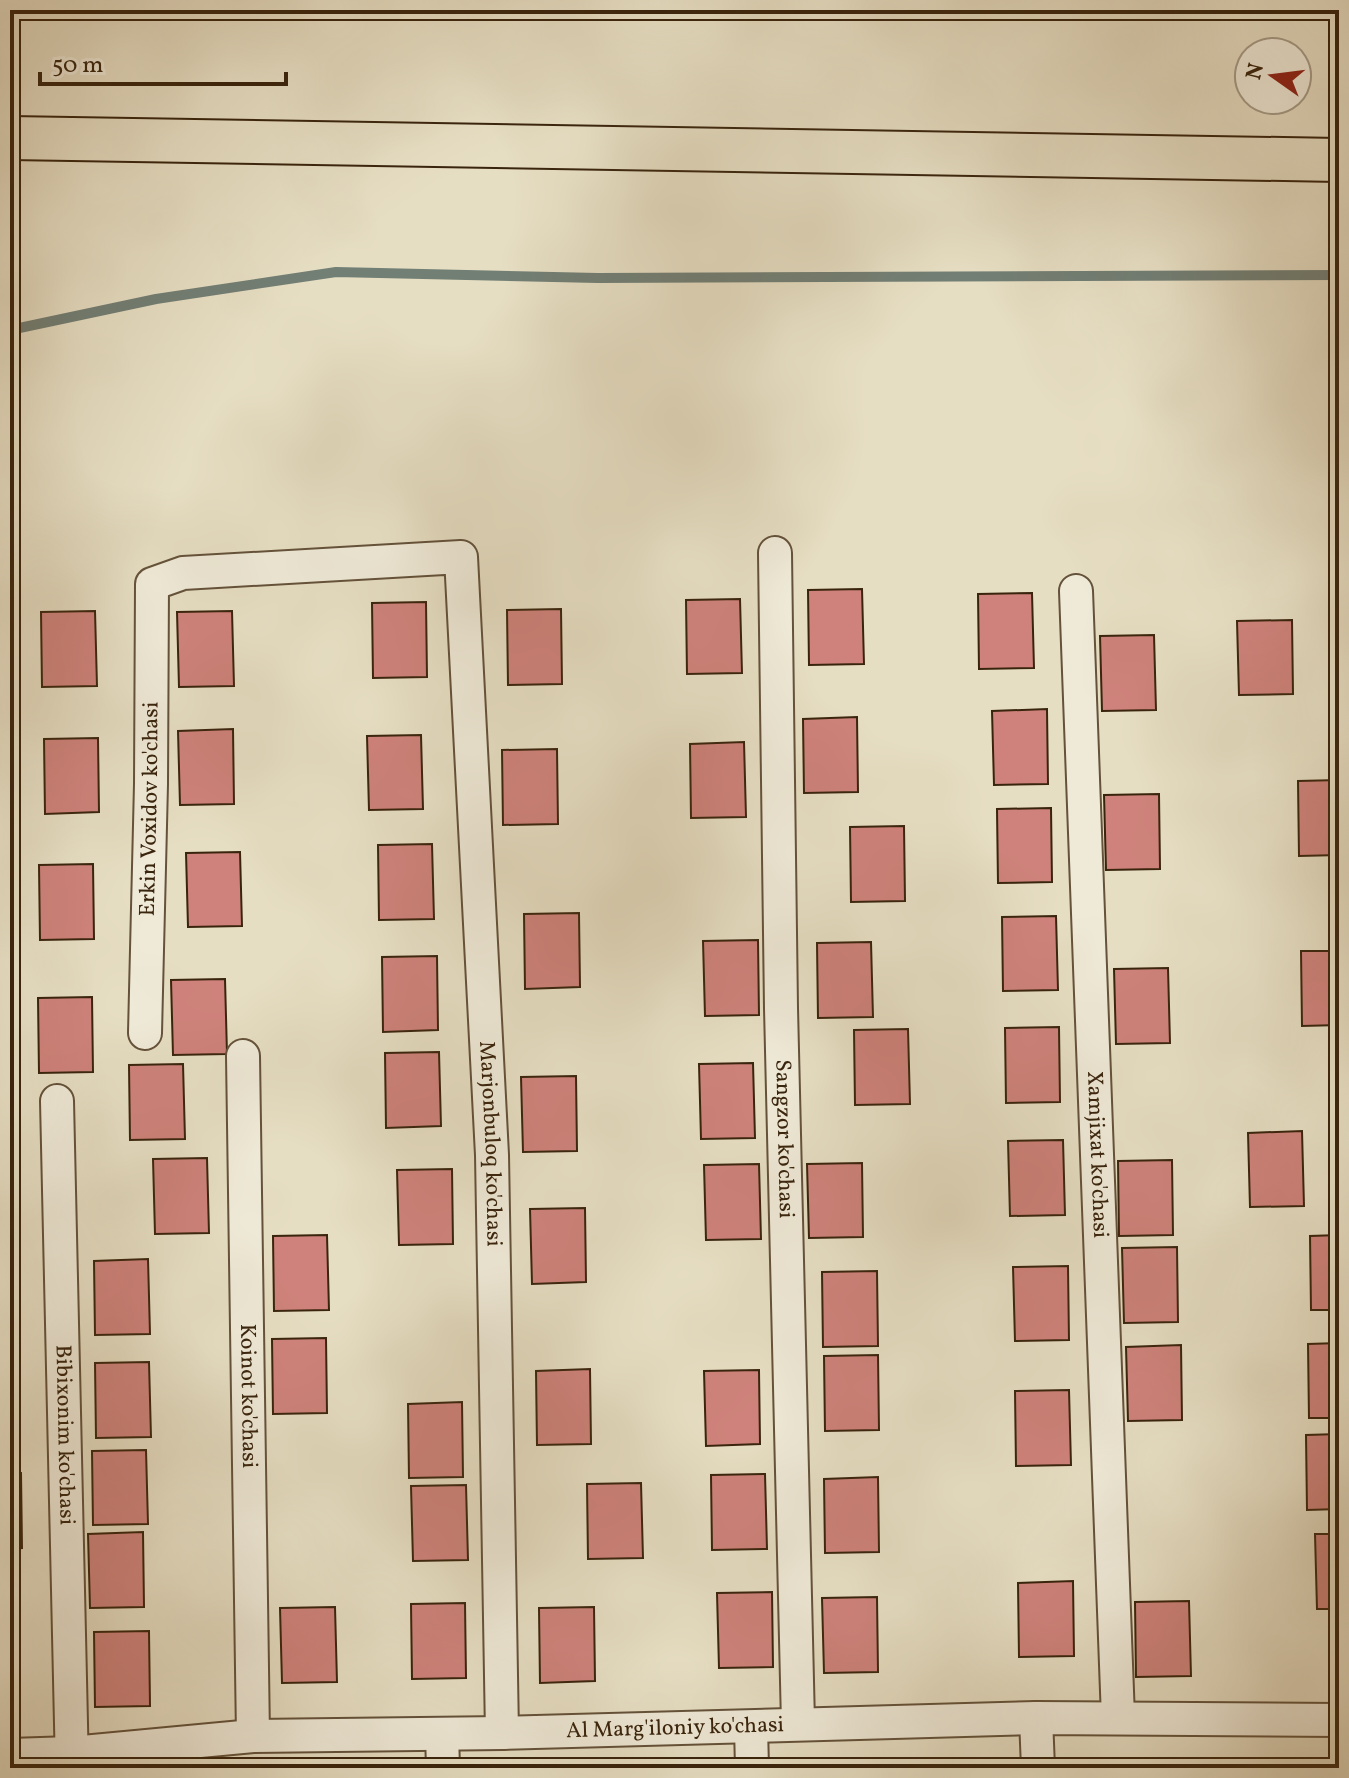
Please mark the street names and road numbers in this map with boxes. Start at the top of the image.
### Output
street label: Erkin Voxidov ko'chasi [132,702,167,917]
street label: Marjonbuloq ko'chasi [471,1040,509,1247]
street label: Sangzor ko'chasi [767,1059,801,1219]
street label: Xamjixat ko'chasi [1078,1070,1116,1239]
street label: Koinot ko'chasi [231,1323,265,1468]
street label: Bibixonim ko'chasi [47,1344,82,1526]
street label: Al Marg'iloniy ko'chasi [566,1710,785,1747]

